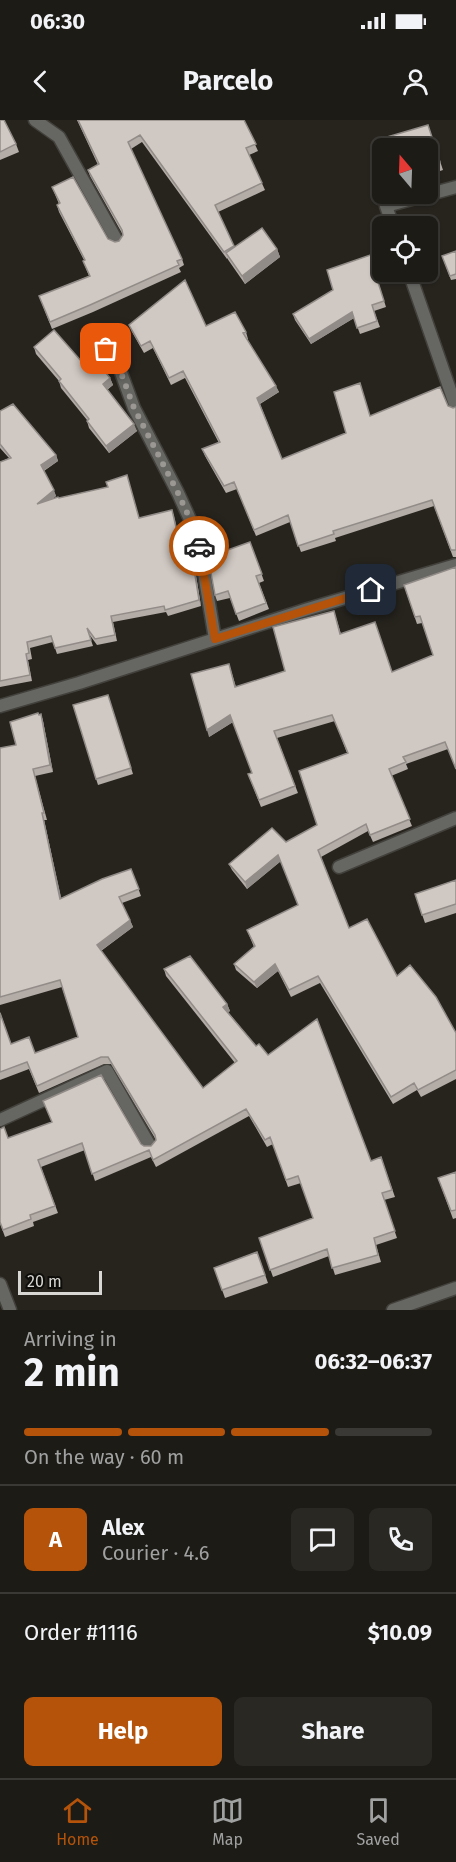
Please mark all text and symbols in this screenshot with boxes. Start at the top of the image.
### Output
text: 06:30 [30,8,85,35]
icon: back [24,65,57,98]
text: Parcelo [183,65,273,97]
icon: person [399,65,432,98]
north arrow [372,138,438,204]
map controls [372,138,438,282]
button: locate [372,216,438,282]
pin [80,323,131,374]
icon: bag [89,332,122,365]
courier [169,516,229,576]
icon: car [183,530,216,563]
pin [345,564,396,615]
icon: home [354,573,387,606]
scale bar [18,1268,102,1296]
text: 20 m [27,1272,62,1291]
text: Arriving in [24,1327,117,1351]
text: 06:32–06:37 [315,1348,432,1375]
text: 2 min [24,1350,120,1396]
text: On the way · 60 m [24,1445,184,1469]
button: chat [291,1508,354,1571]
button: phone [369,1508,432,1571]
text: Alex [102,1514,145,1541]
text: A [49,1526,62,1553]
text: Courier · 4.6 [102,1541,209,1565]
text: Order #1116 [24,1619,138,1646]
text: $10.09 [368,1619,432,1646]
button: Help [24,1697,222,1766]
button: Share [234,1697,432,1766]
tab: Home [56,1794,99,1849]
tab: Map [211,1794,244,1849]
tab: Saved [357,1794,400,1849]

